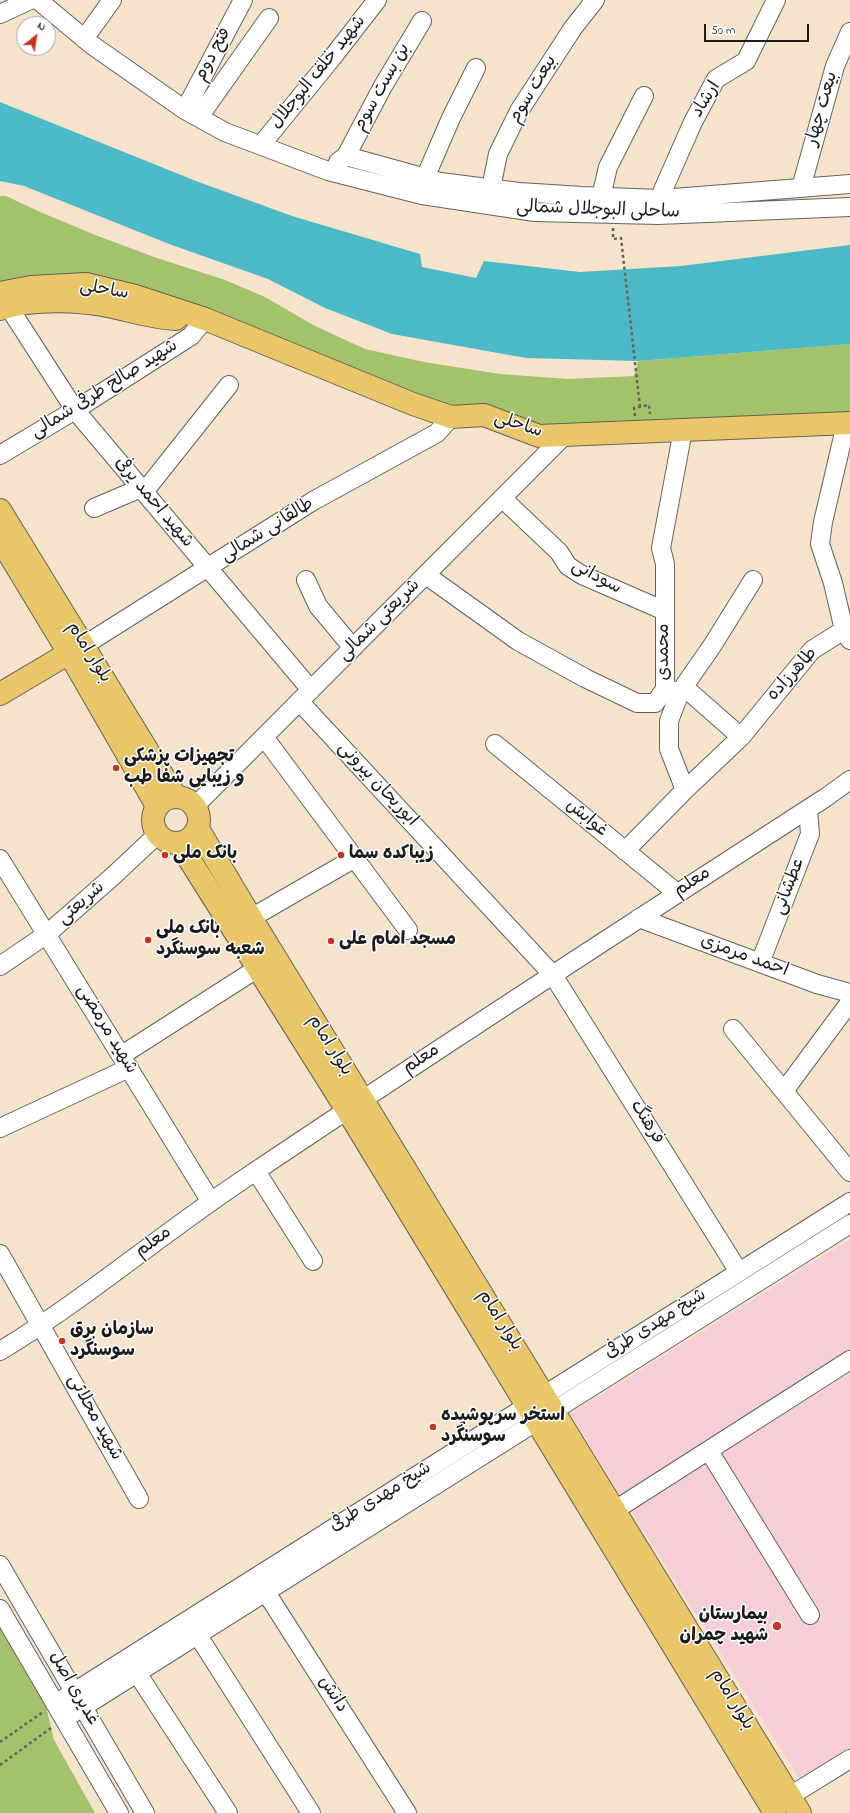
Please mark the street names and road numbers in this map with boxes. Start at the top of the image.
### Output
street label: شهید خلف البوجلال [267,12,371,134]
street label: فتح دوم [191,24,237,86]
street label: بن بست سوم [350,40,416,136]
street label: بیعت سوم [505,52,563,128]
street label: بیعت چهار [802,69,844,149]
street label: ارشاد [688,78,726,122]
street label: ساحلی البوجلال شمالی [516,197,680,225]
street label: ساحلی [78,276,130,306]
street label: شهید صالح طرفی شمالی [28,336,182,444]
street label: ساحلی [491,408,545,444]
street label: شهید احمد یرفی [109,453,197,553]
street label: طالقانی شمالی [218,494,318,568]
street label: سودانی [567,556,625,600]
street label: شریعتی شمالی [334,575,426,667]
street label: بلوار امام [61,618,115,688]
street label: محمدی [654,623,676,681]
street label: طاهرزاده [763,644,823,706]
street label: ابوریحان بیرونی [332,738,422,832]
street label: غوابش [560,795,612,843]
street label: عطشانی [769,856,811,918]
street label: معلم [671,863,715,903]
street label: شریعتی [54,878,110,930]
street label: احمد مرمزی [697,931,791,983]
street label: شهید مرمضی [71,981,141,1079]
street label: بلوار امام [302,1011,356,1081]
street label: معلم [400,1040,444,1080]
street label: فرهنگ [624,1097,668,1149]
street label: معلم [132,1223,176,1263]
street label: شیخ مهدی طرفی [601,1285,711,1365]
street label: بلوار امام [472,1286,526,1356]
street label: شهید محلاتی [62,1371,126,1465]
street label: شیخ مهدی طرفی [326,1458,436,1538]
street label: غدیری اصل [43,1648,103,1730]
street label: بلوار امام [704,1665,758,1735]
street label: دانش [312,1673,352,1717]

